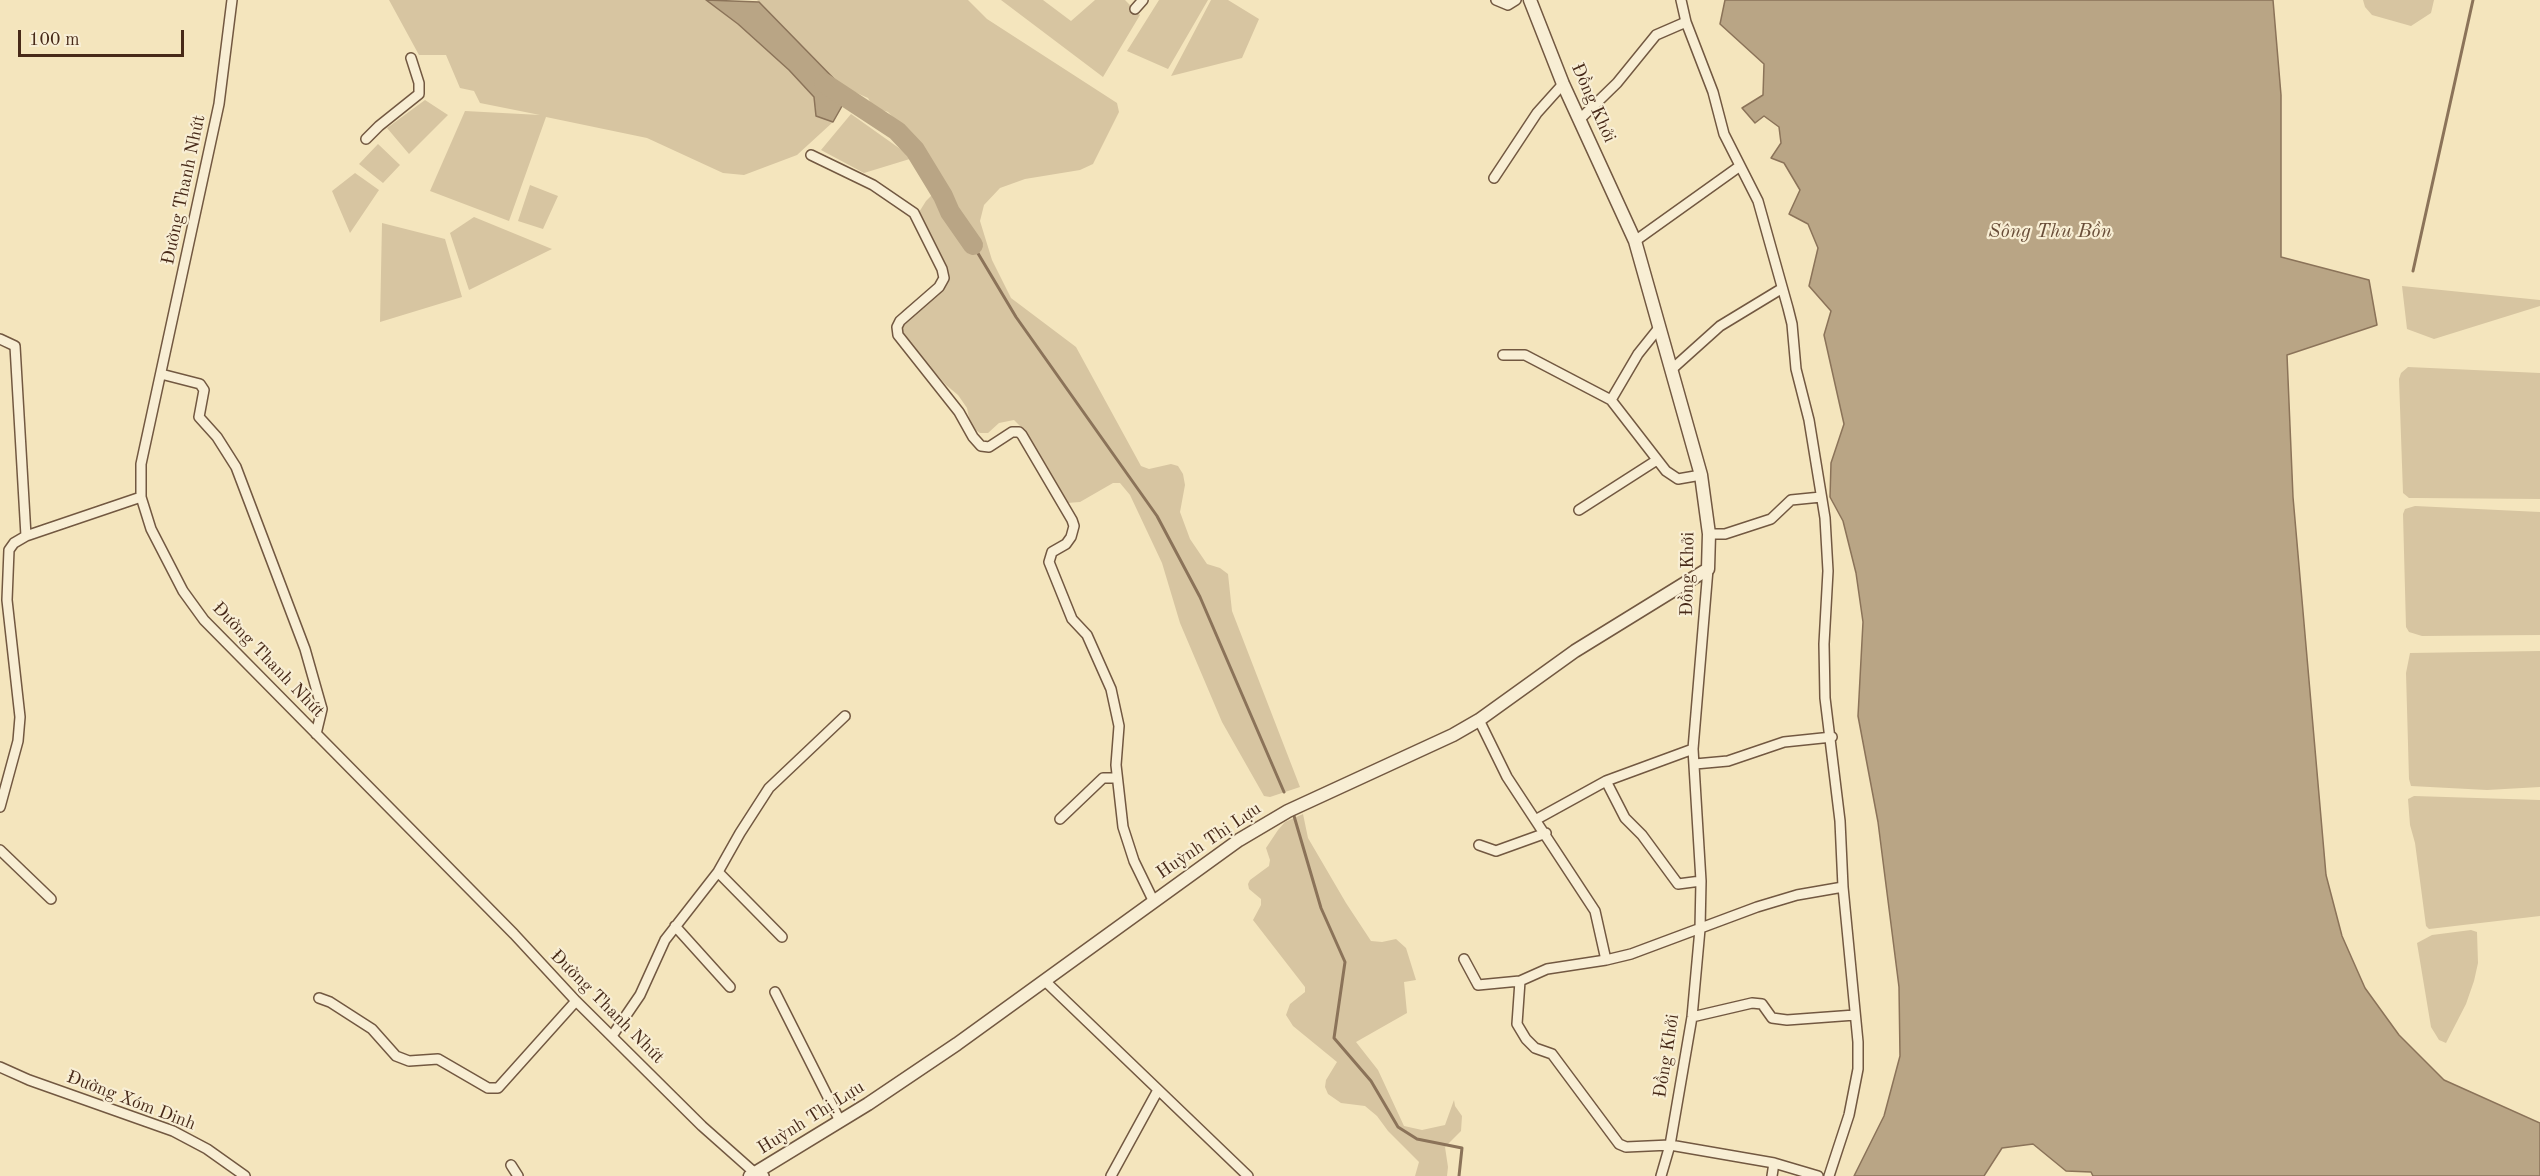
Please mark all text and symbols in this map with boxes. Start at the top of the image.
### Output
scale bar [21,18,188,56]
text: 100 m [29,31,80,49]
street label: Đồng Khởi [1566,60,1620,146]
street label: Đường Thanh Nhứt [158,113,210,267]
water label: Sông Thu Bồn [1988,220,2112,244]
street label: Đồng Khởi [1676,532,1700,616]
street label: Đường Thanh Nhứt [207,598,329,722]
street label: Huỳnh Thị Lựu [1153,798,1265,884]
street label: Đường Thanh Nhứt [545,945,669,1069]
street label: Đồng Khởi [1650,1013,1684,1099]
street label: Đường Xóm Dinh [63,1066,199,1136]
street label: Huỳnh Thị Lựu [754,1077,868,1159]

